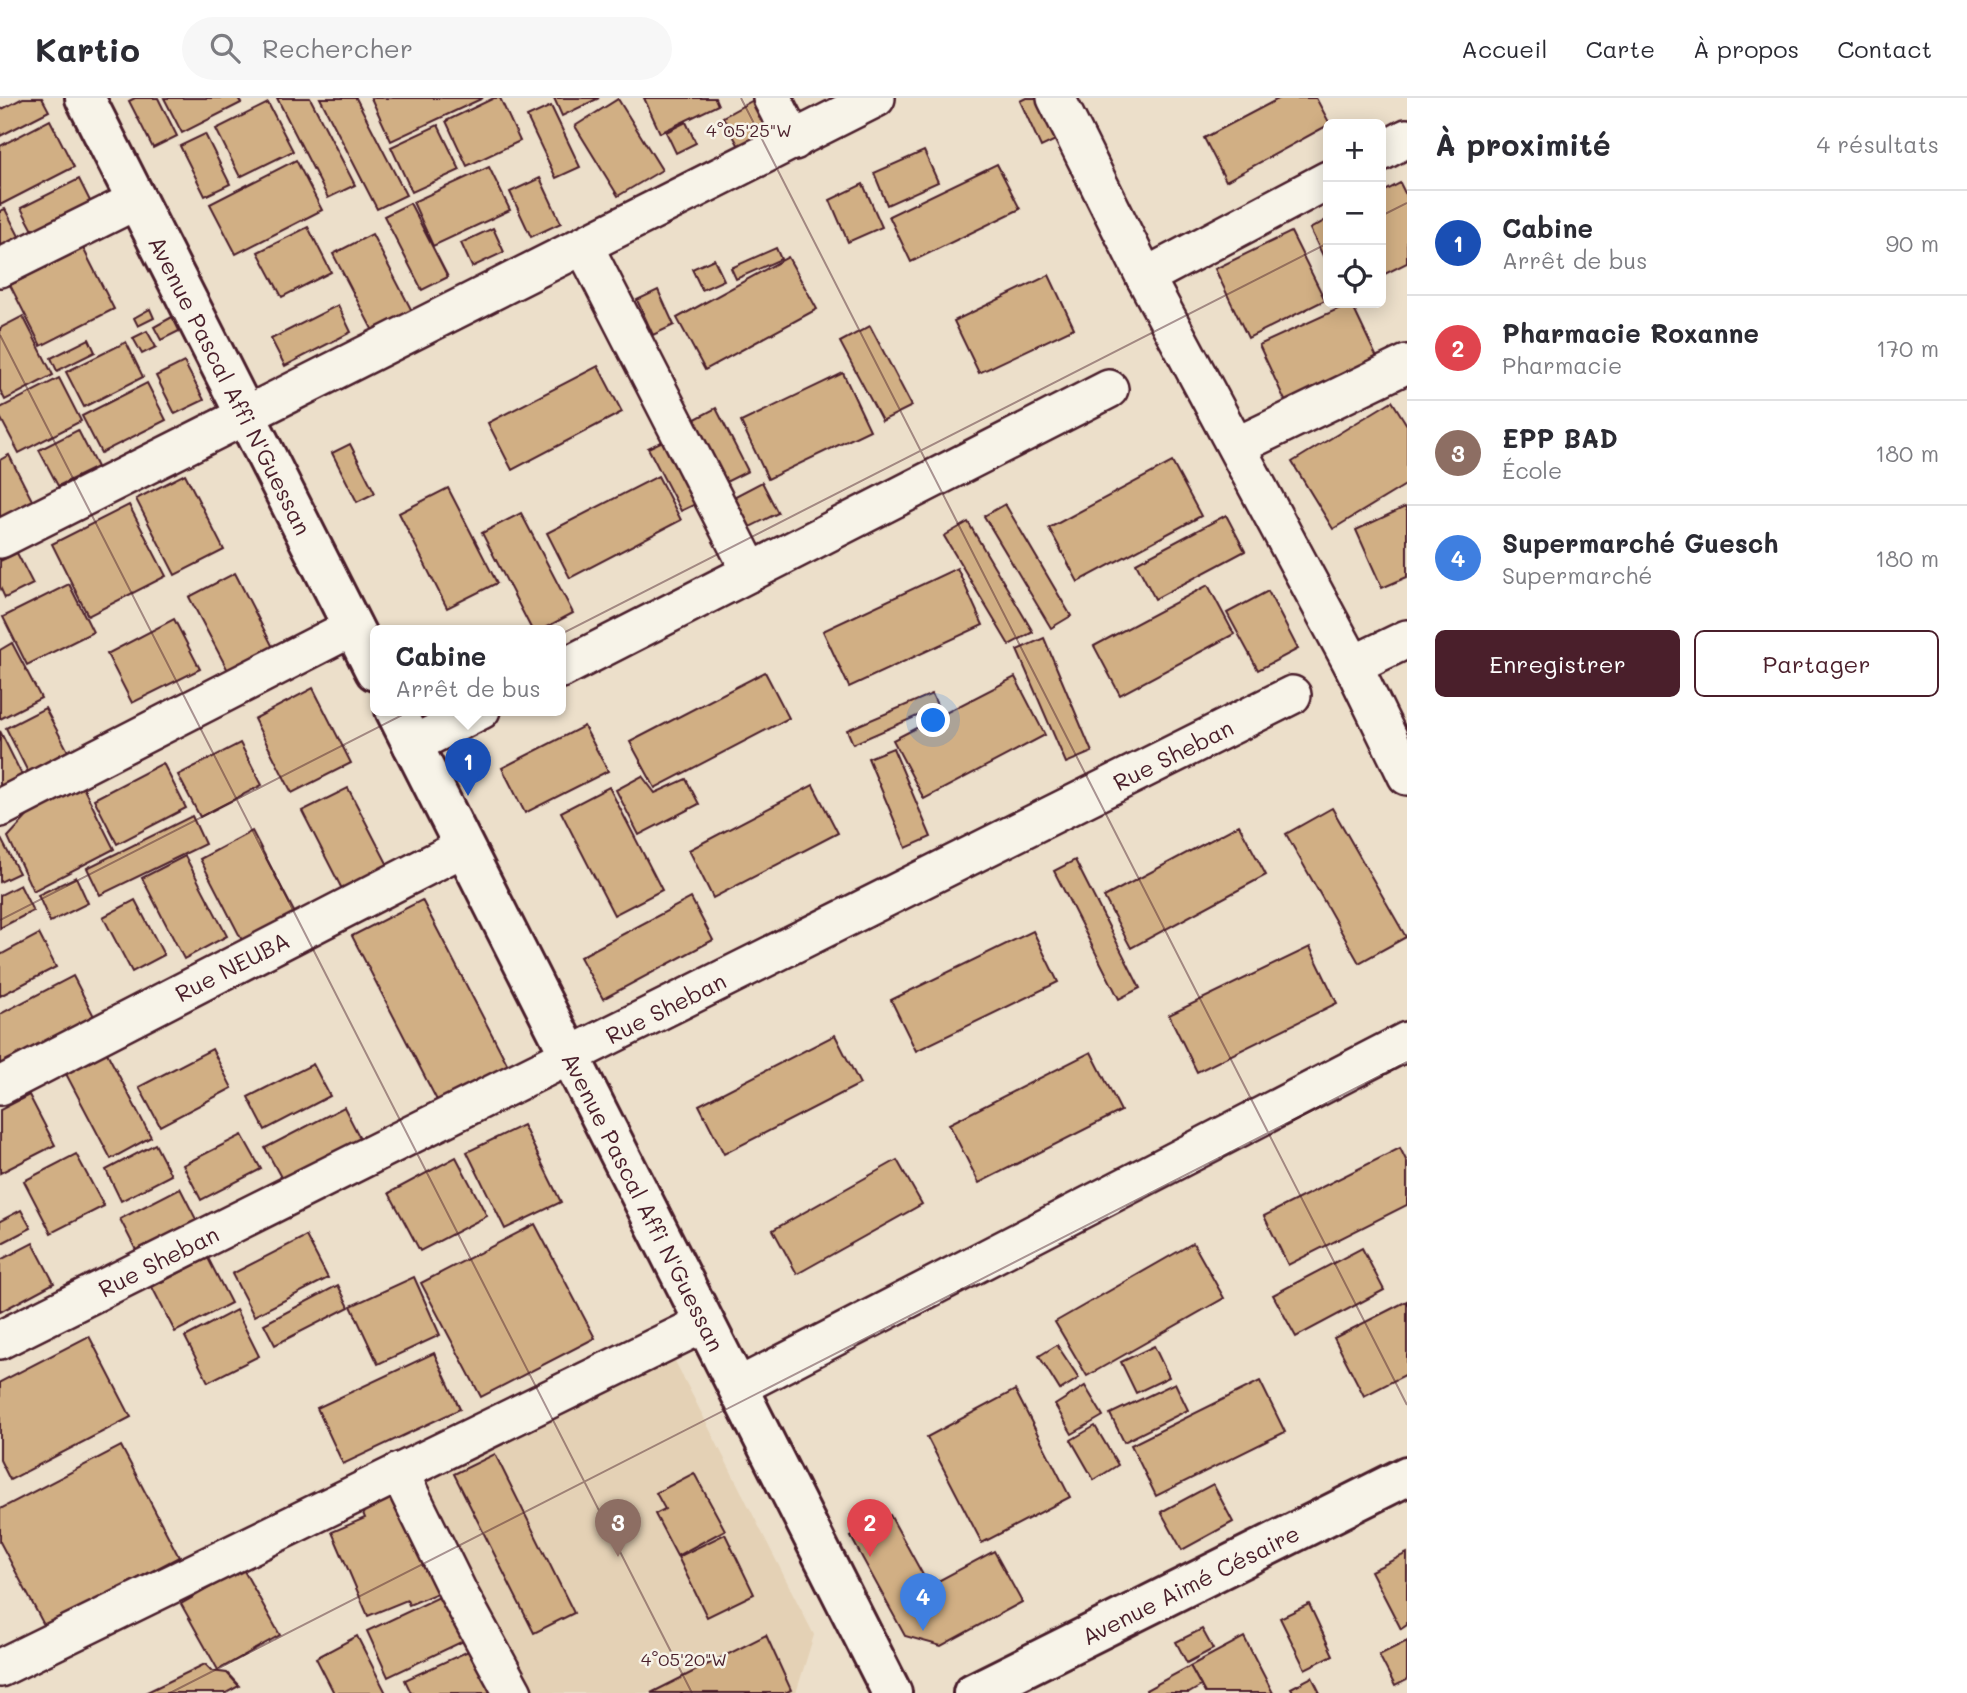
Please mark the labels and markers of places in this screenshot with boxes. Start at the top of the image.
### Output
pin: 1 [445,738,491,796]
pin: 3 [595,1499,641,1557]
pin: 2 [847,1499,893,1557]
pin: 4 [900,1573,946,1631]

